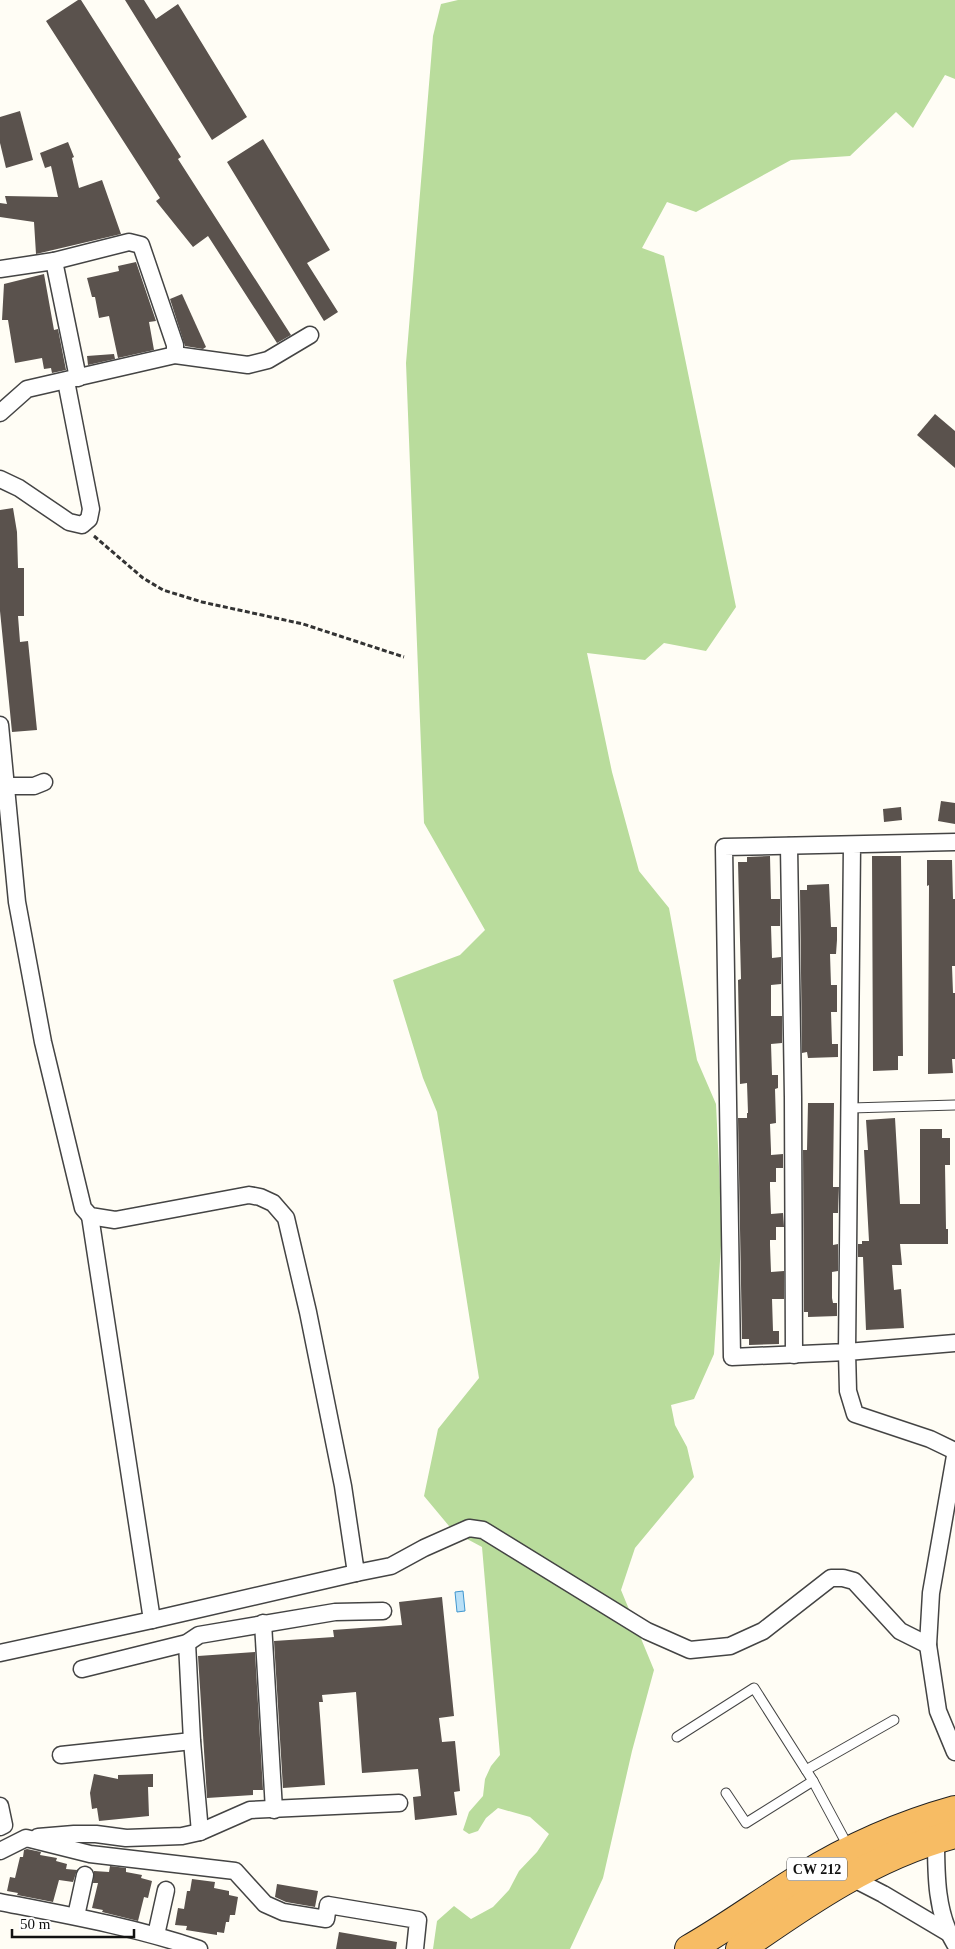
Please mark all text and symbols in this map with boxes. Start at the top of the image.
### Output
road number: CW 212 [787,1858,847,1880]
scale bar [12,1906,135,1938]
text: 50 m [20,1916,51,1932]

